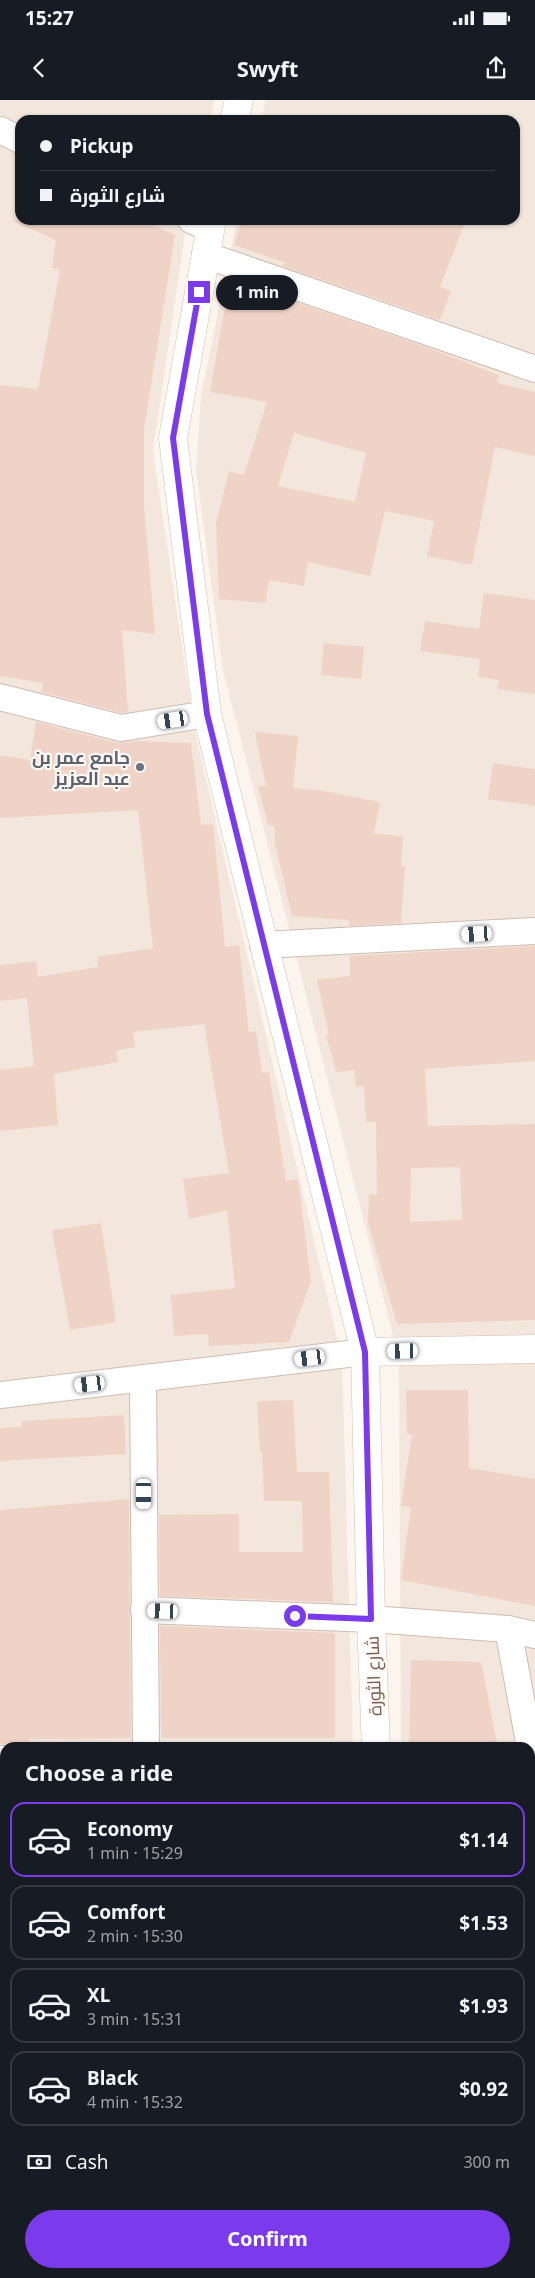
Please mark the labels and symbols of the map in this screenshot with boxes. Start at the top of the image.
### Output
callout: 1 min [216,274,299,310]
route end [188,281,210,303]
car [157,710,188,730]
place label: جامع عمر بن عبد العزيز [32,745,130,790]
marker: جامع عمر بن عبد العزيز [134,761,146,773]
car [461,926,492,942]
car [387,1343,418,1359]
car [294,1349,325,1367]
car [74,1375,105,1393]
car [136,1479,151,1509]
car [147,1603,178,1619]
route start [284,1605,306,1627]
street label: شارع الثورة [360,1635,387,1717]

